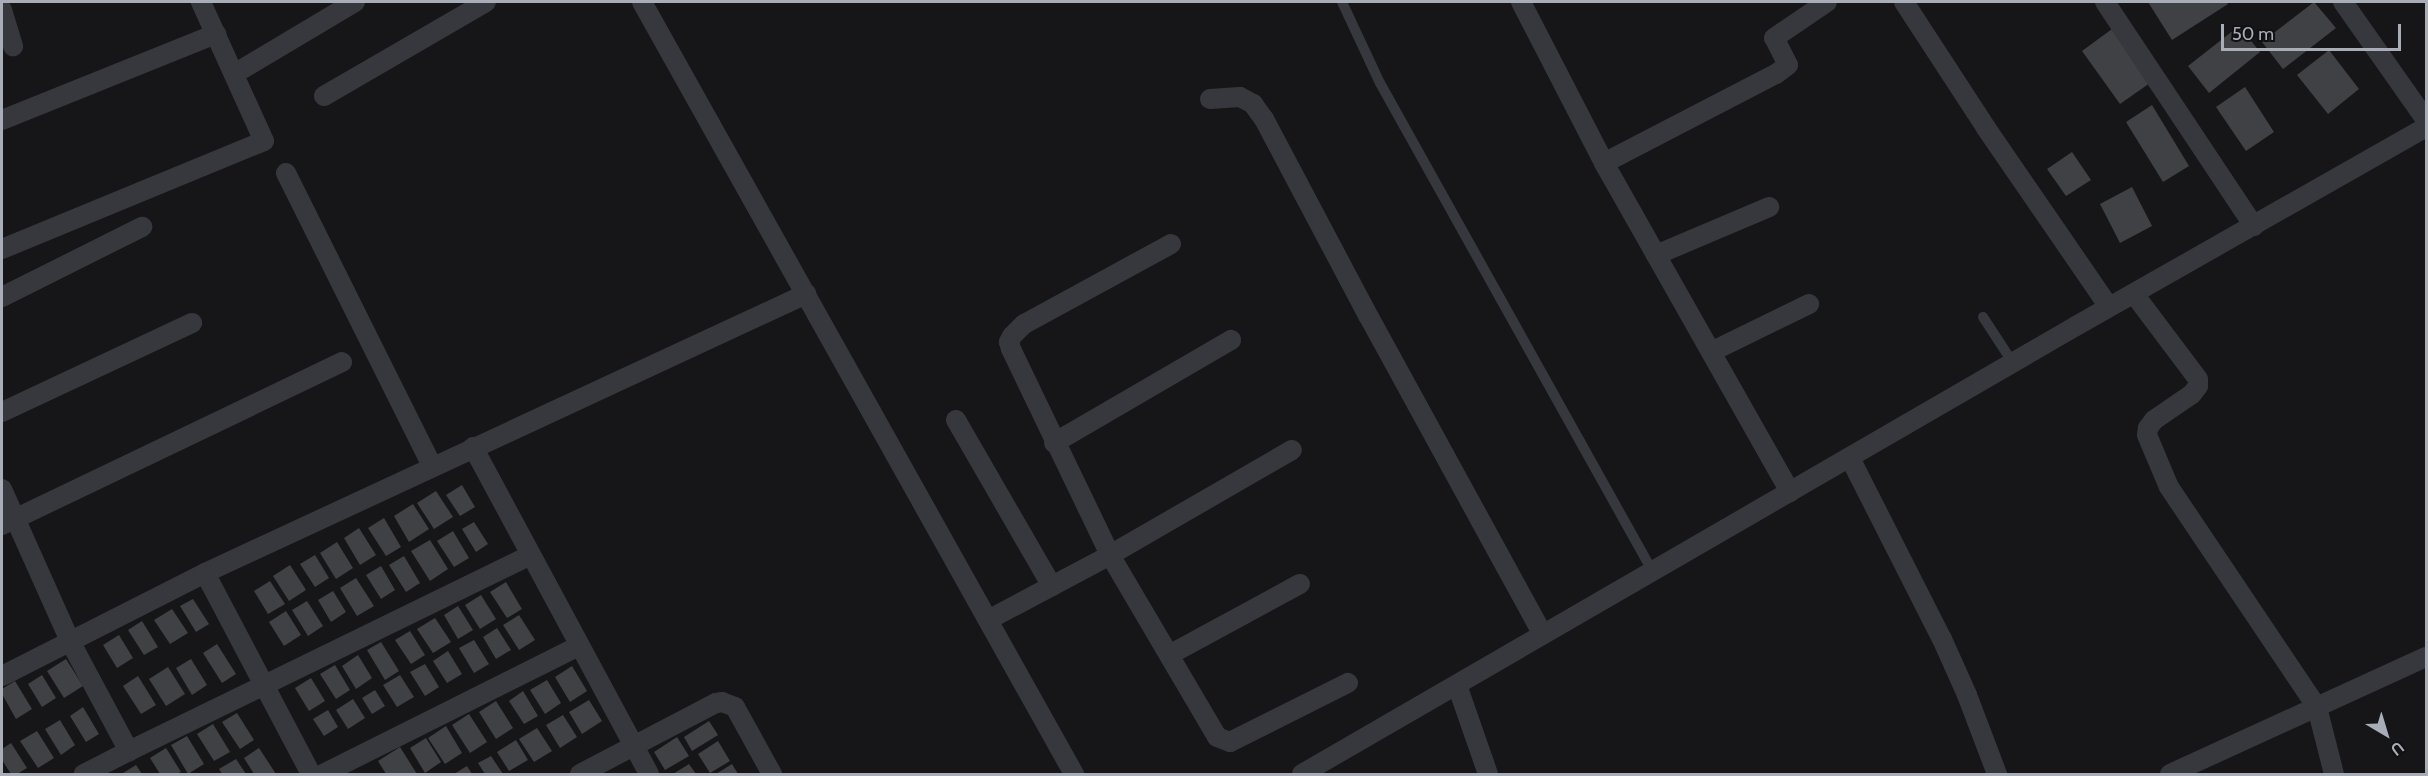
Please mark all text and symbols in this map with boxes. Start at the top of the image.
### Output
scale bar [2224,12,2404,50]
text: 50 m [2232,23,2274,45]
north arrow [2356,704,2416,764]
text: U [2387,738,2408,760]

